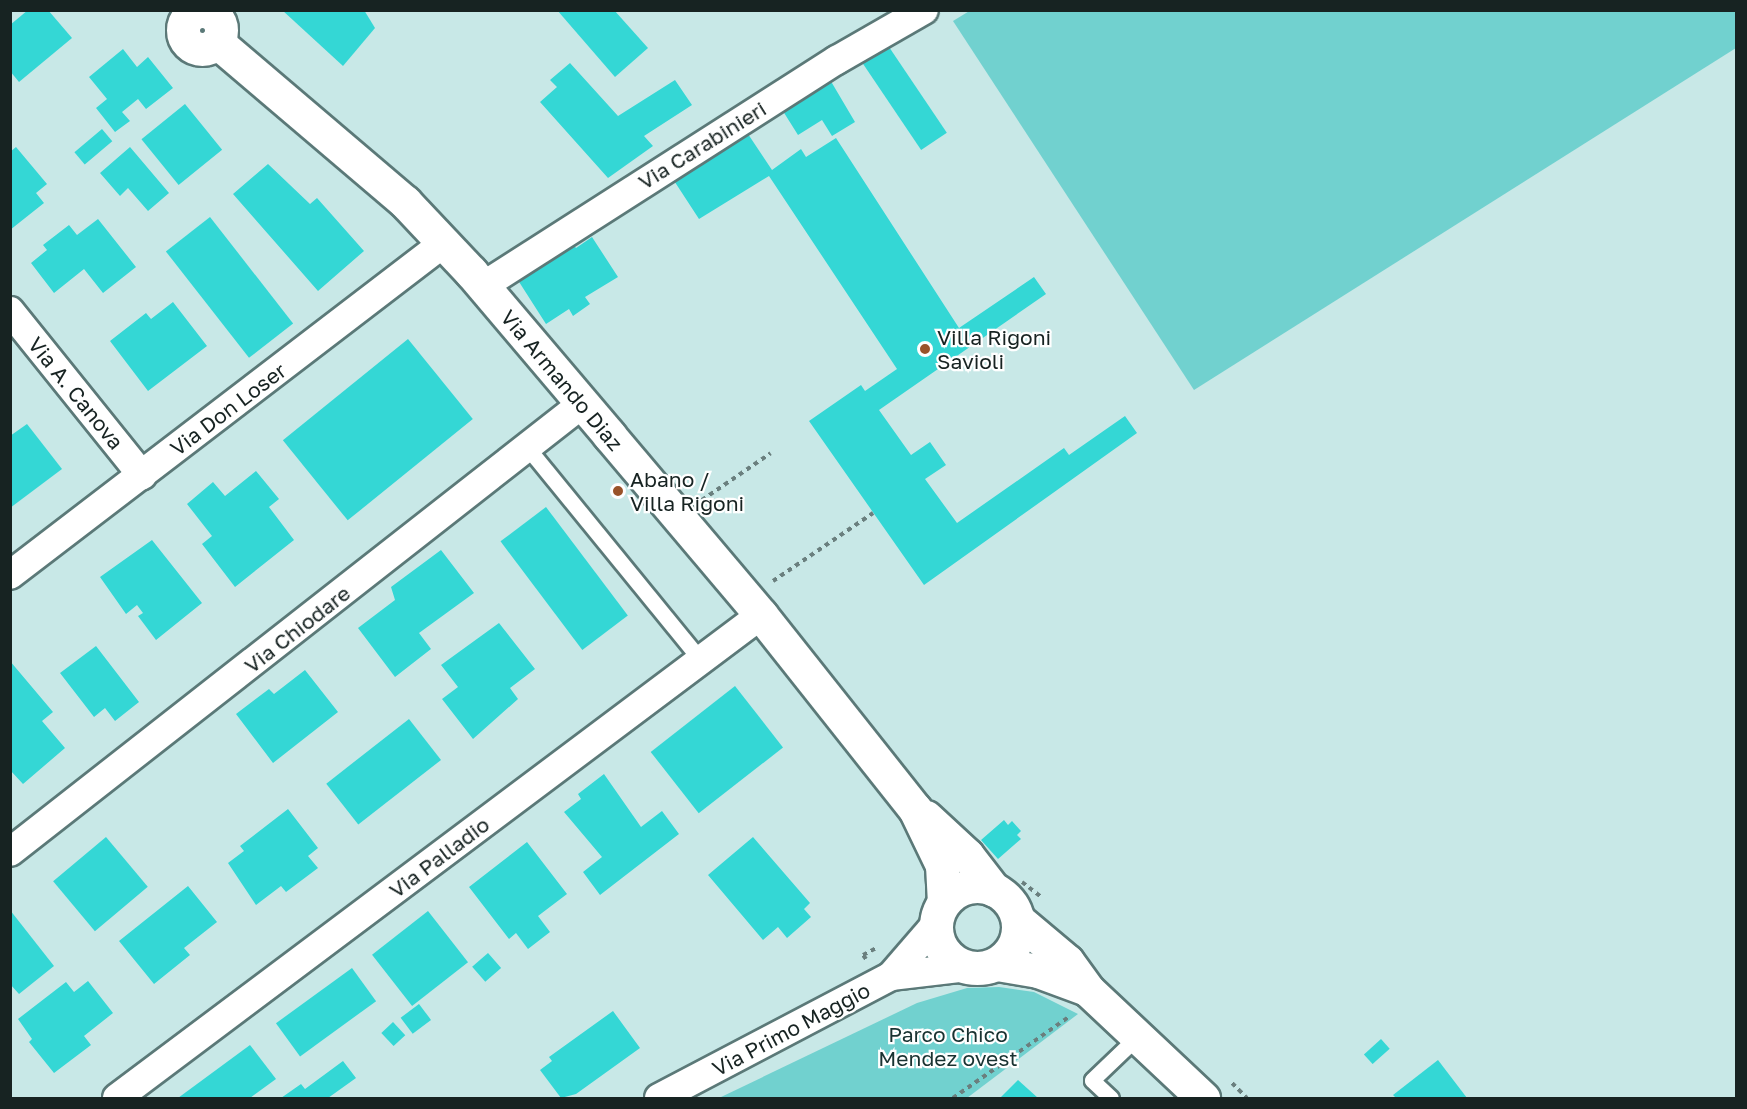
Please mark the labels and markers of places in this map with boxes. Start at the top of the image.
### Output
place label: Villa Rigoni Savioli [937,324,1051,374]
marker: Villa Rigoni Savioli [918,342,932,356]
place label: Abano / Villa Rigoni [630,466,744,516]
marker: Abano / Villa Rigoni [611,484,625,498]

